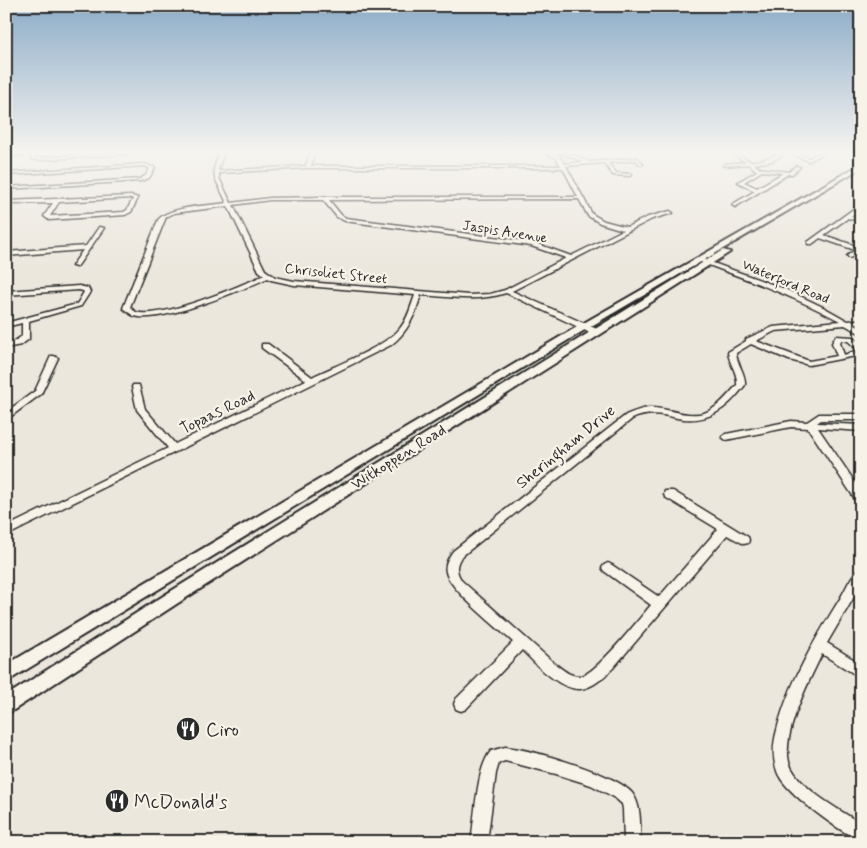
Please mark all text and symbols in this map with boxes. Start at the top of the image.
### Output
street label: Jaspis Avenue [461,216,549,248]
street label: Waterford Road [738,255,832,310]
street label: Chrisoliet Street [284,260,388,288]
street label: Topaas Road [177,385,259,440]
street label: Sheringham Drive [512,401,621,494]
street label: Witkoppen Road [347,420,450,495]
restaurant icon: Ciro [175,716,201,742]
place label: Ciro [206,718,239,743]
restaurant icon: McDonald's [104,788,130,814]
place label: McDonald's [134,790,228,815]

